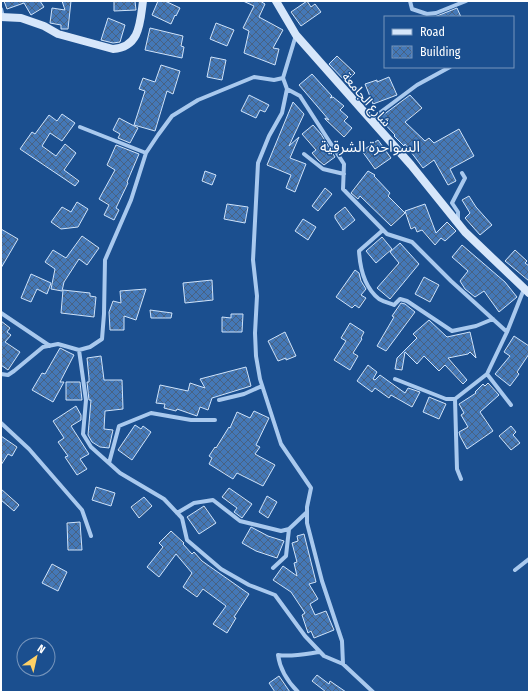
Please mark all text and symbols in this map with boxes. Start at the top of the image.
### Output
legend [384,16,514,68]
text: Road [420,25,445,39]
text: Building [420,45,461,59]
street label: شارع الجامعة [337,69,394,131]
district label: السواحرة الشرقية [320,138,420,156]
north arrow [16,637,56,677]
text: N [35,642,48,656]

